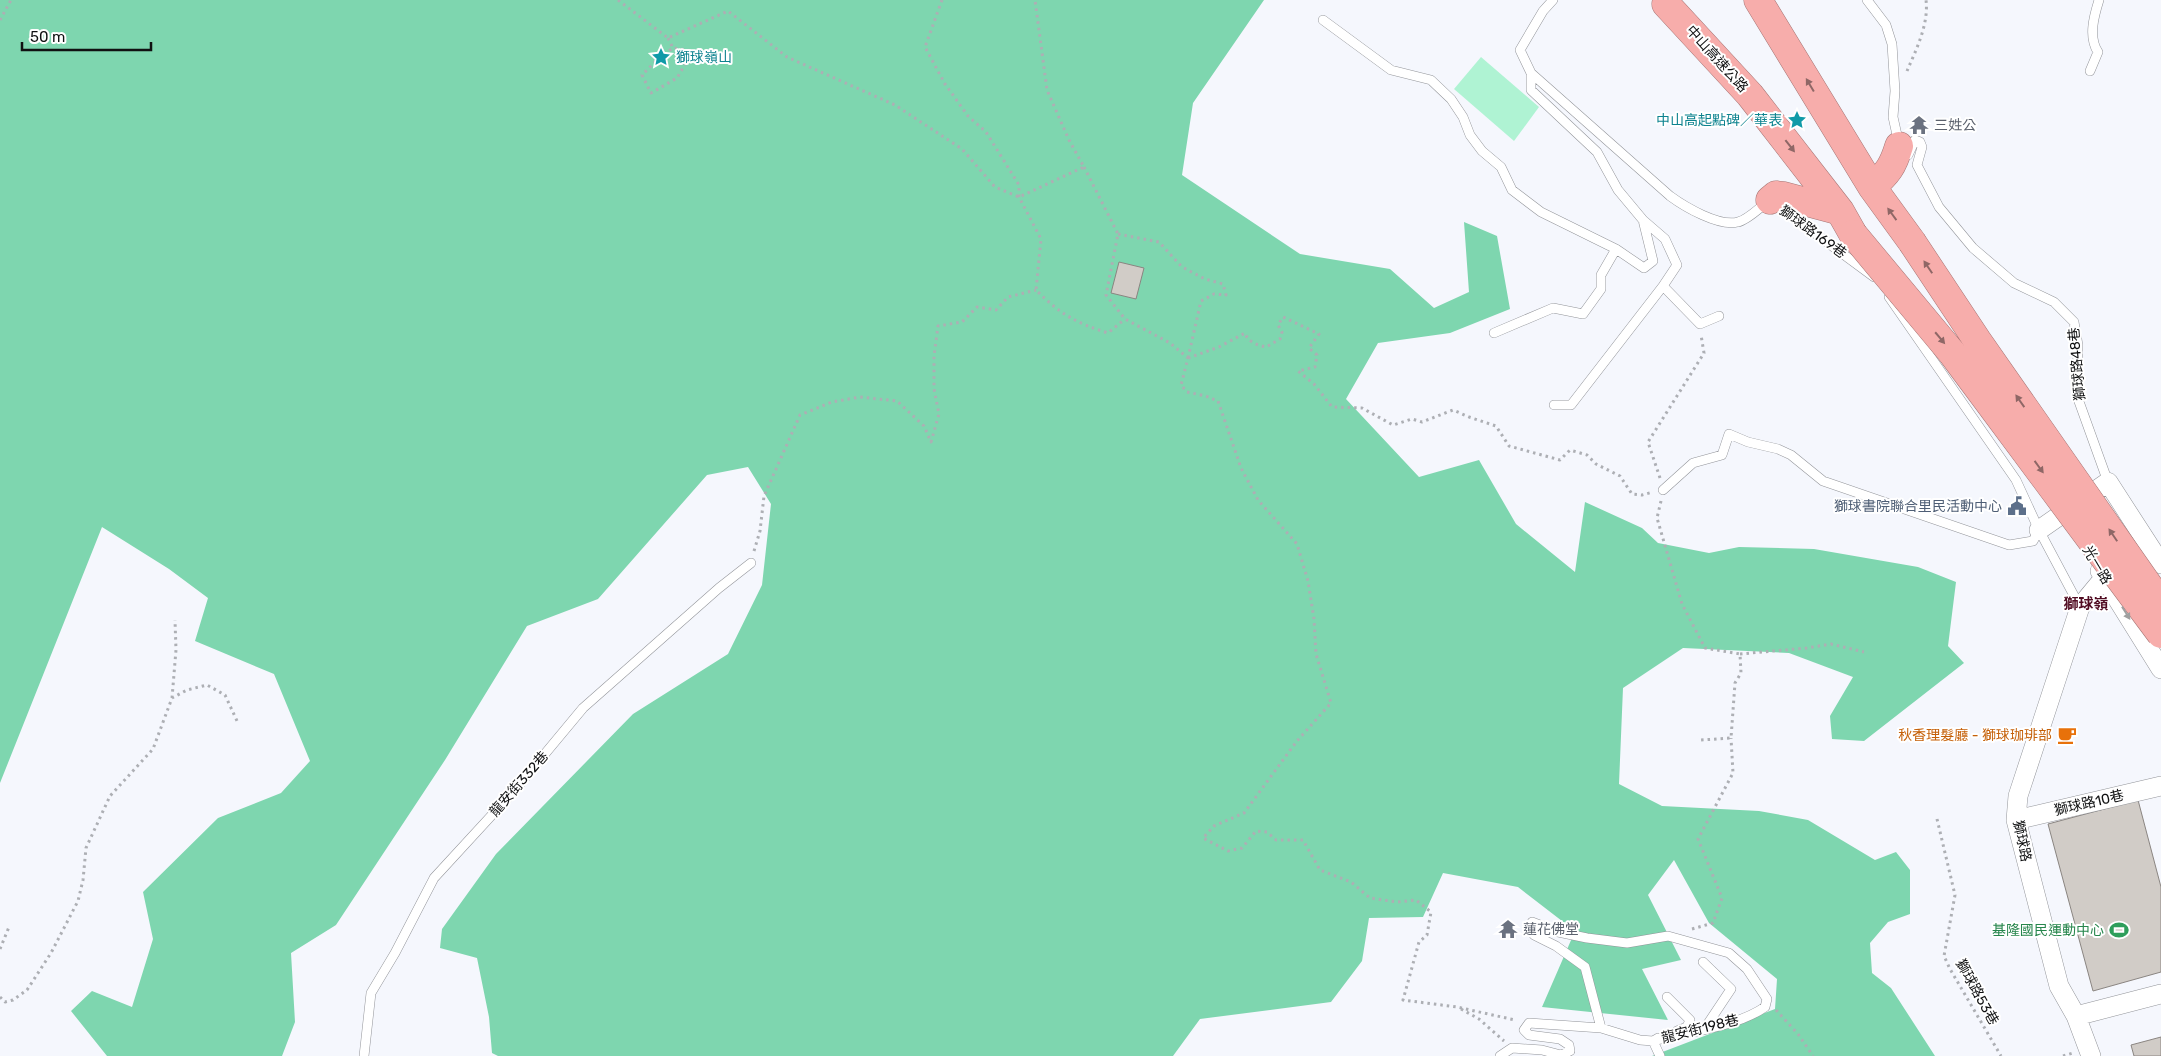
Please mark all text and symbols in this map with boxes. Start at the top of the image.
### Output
scale bar [22,20,151,52]
street label: 中山高速公路 [1683,22,1751,96]
text: 50 m [30,28,65,46]
place icon: 獅球嶺山 [650,46,672,68]
place label: 獅球嶺山 [676,49,732,66]
one-way arrow [1805,79,1814,92]
place icon: 中山高起點碑／華表 [1786,109,1808,131]
place label: 中山高起點碑／華表 [1656,112,1782,129]
temple icon: 三姓公 [1908,114,1930,136]
place label: 三姓公 [1934,117,1976,134]
one-way arrow [1784,139,1795,152]
street label: 獅球路169巷 [1776,202,1850,262]
one-way arrow [1887,207,1897,221]
one-way arrow [1924,260,1933,274]
street label: 獅球路48巷 [2065,327,2089,401]
one-way arrow [1934,332,1945,344]
one-way arrow [2015,395,2026,408]
one-way arrow [2033,460,2044,473]
public building icon: 獅球書院聯合里民活動中心 [2006,495,2028,517]
place label: 獅球書院聯合里民活動中心 [1834,498,2002,515]
one-way arrow [2108,528,2118,541]
street label: 光一路 [2079,543,2115,587]
district label: 獅球嶺 [2063,595,2109,613]
one-way arrow [2121,607,2131,620]
cafe icon: 秋香理髮廳 - 獅球珈琲部 [2056,724,2078,746]
place label: 秋香理髮廳 - 獅球珈琲部 [1898,727,2052,744]
street label: 龍安街332巷 [486,748,552,820]
street label: 獅球路10巷 [2053,787,2125,819]
street label: 獅球路 [2009,819,2035,863]
temple icon: 蓮花佛堂 [1497,918,1519,940]
sports icon: 基隆國民運動中心 [2108,919,2130,941]
place label: 蓮花佛堂 [1523,921,1579,938]
place label: 基隆國民運動中心 [1992,922,2104,939]
street label: 獅球路53巷 [1952,956,2002,1028]
street label: 龍安街198巷 [1660,1011,1740,1047]

